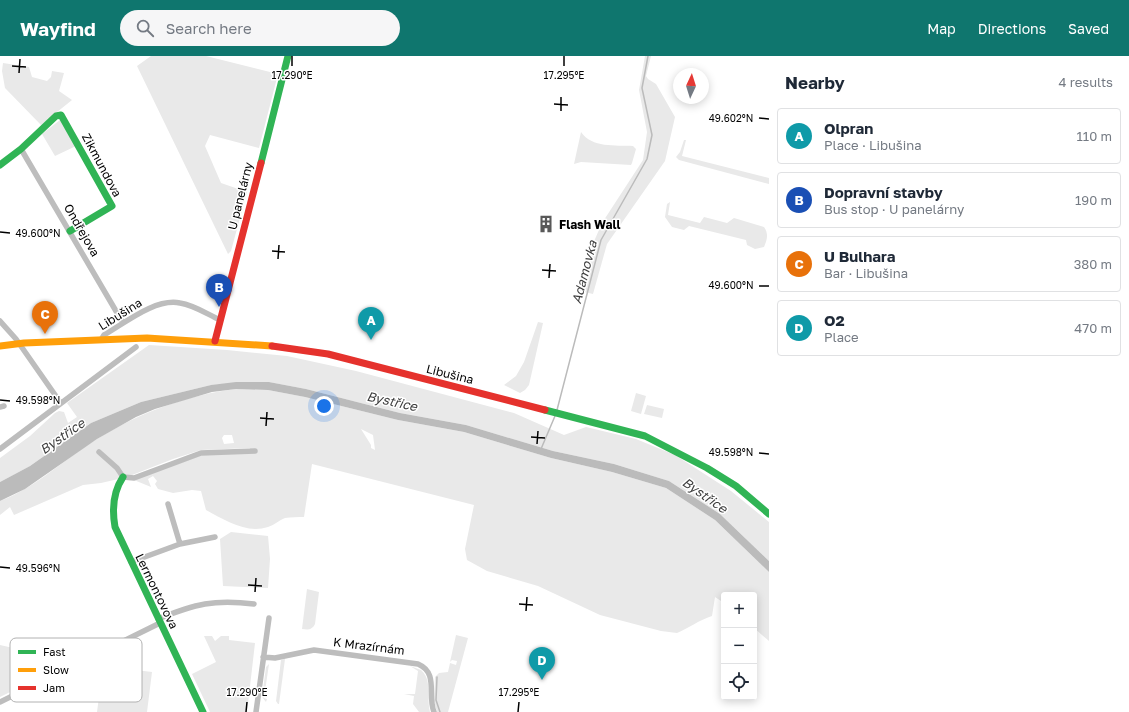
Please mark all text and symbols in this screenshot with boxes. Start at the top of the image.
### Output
search box [120,10,400,46]
text: Wayfind [20,17,96,40]
icon: search [134,17,156,39]
text: Search here [166,19,252,37]
text: Map [927,20,956,37]
text: Directions [978,20,1046,37]
text: Saved [1068,20,1109,37]
north arrow [673,68,709,104]
text: 17.290°E [271,69,313,81]
text: 17.295°E [544,69,584,81]
text: Nearby [785,72,845,93]
text: 4 results [1059,74,1113,90]
text: 49.602°N [709,112,753,124]
text: Olpran [824,119,873,137]
text: A [794,128,804,144]
text: 110 m [1077,128,1112,144]
street label: Zikmundova [79,131,125,199]
text: Place · Libušina [824,137,922,153]
street label: U panelárny [224,160,256,231]
text: Dopravní stavby [824,183,943,201]
text: B [794,192,804,208]
text: 190 m [1075,192,1112,208]
street label: Ondřejova [61,201,103,259]
text: Bus stop · U panelárny [824,201,964,217]
building icon: Flash Wall [536,214,556,234]
place label: Flash Wall [559,217,621,232]
text: 49.600°N [15,227,61,239]
water label: Adamovka [568,238,600,305]
text: U Bulhara [824,247,895,265]
text: C [794,256,804,272]
text: 380 m [1074,256,1112,272]
text: Bar · Libušina [824,265,908,281]
pin: B [206,274,232,307]
text: 49.600°N [708,279,754,291]
street label: Libušina [95,295,145,333]
pin: C [32,301,58,334]
pin: A [358,307,384,340]
text: O2 [824,311,845,329]
text: D [794,320,804,336]
text: 470 m [1074,320,1112,336]
text: Place [824,329,859,345]
street label: Libušina [425,361,475,387]
water label: Bystřice [365,388,420,414]
text: 49.598°N [16,394,60,406]
your location [314,396,334,416]
water label: Bystřice [36,414,89,457]
text: 49.598°N [709,446,753,458]
water label: Bystřice [679,474,732,517]
street label: Lermontovova [132,551,182,631]
text: 49.596°N [16,562,60,574]
map controls [721,592,757,700]
button: + [721,592,757,628]
button: − [721,628,757,664]
street label: K Mrazírnám [332,634,406,658]
legend [10,638,142,702]
text: Fast [43,645,66,658]
pin: D [529,647,555,680]
text: Slow [43,663,69,676]
button: locate [721,664,757,700]
text: Jam [43,681,65,694]
text: 17.290°E [226,686,268,698]
text: 17.295°E [499,686,539,698]

